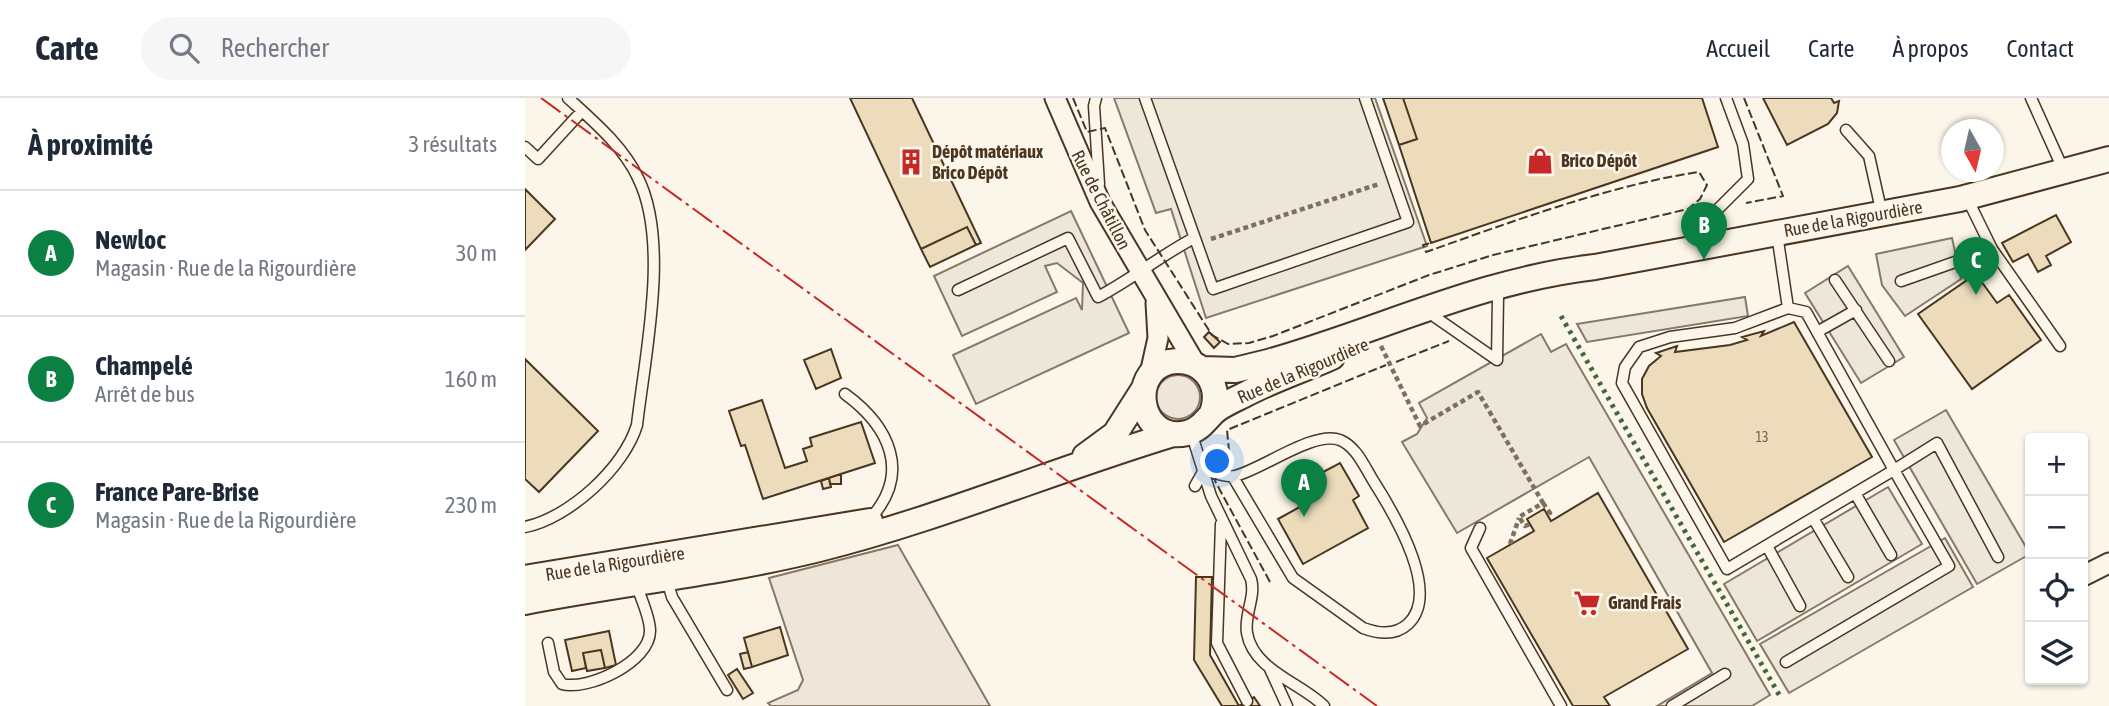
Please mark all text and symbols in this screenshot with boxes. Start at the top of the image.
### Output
search box [141,17,631,80]
text: Carte [35,29,99,67]
icon: search [165,29,203,67]
text: Rechercher [221,33,329,63]
text: Accueil [1706,35,1770,62]
text: Carte [1808,35,1854,62]
text: À propos [1892,35,1968,62]
text: Contact [2006,35,2074,62]
north arrow [1941,119,2004,182]
text: À proximité [28,127,153,161]
text: 3 résultats [408,131,497,157]
place label: Dépôt matériaux Brico Dépôt [932,141,1044,183]
shop icon: Brico Dépôt [1525,146,1555,176]
building icon: Dépôt matériaux Brico Dépôt [896,147,926,177]
street label: Rue de Châtillon [1067,147,1135,253]
place label: Brico Dépôt [1561,150,1638,171]
street label: Rue de la Rigourdière [1782,196,1924,241]
pin: B [1681,202,1727,260]
text: Newloc [95,225,166,255]
pin: C [1953,237,1999,295]
text: A [45,240,57,266]
text: 30 m [456,240,497,266]
text: Magasin · Rue de la Rigourdière [95,255,356,281]
street label: Rue de la Rigourdière [1234,333,1372,408]
text: Champelé [95,351,193,381]
text: B [46,366,56,392]
text: 160 m [445,366,497,392]
text: Arrêt de bus [95,381,195,407]
house number: 13 [1755,429,1769,445]
map controls [2025,433,2088,685]
button: + [2025,433,2088,496]
your location [1200,444,1234,478]
pin: A [1281,459,1327,517]
text: France Pare-Brise [95,477,259,507]
text: C [46,492,56,518]
text: 230 m [445,492,497,518]
button: − [2025,496,2088,559]
text: Magasin · Rue de la Rigourdière [95,507,356,533]
street label: Rue de la Rigourdière [544,542,686,585]
button: locate [2025,559,2088,622]
supermarket icon: Grand Frais [1572,588,1602,618]
place label: Grand Frais [1608,592,1682,613]
button: layers [2025,622,2088,685]

